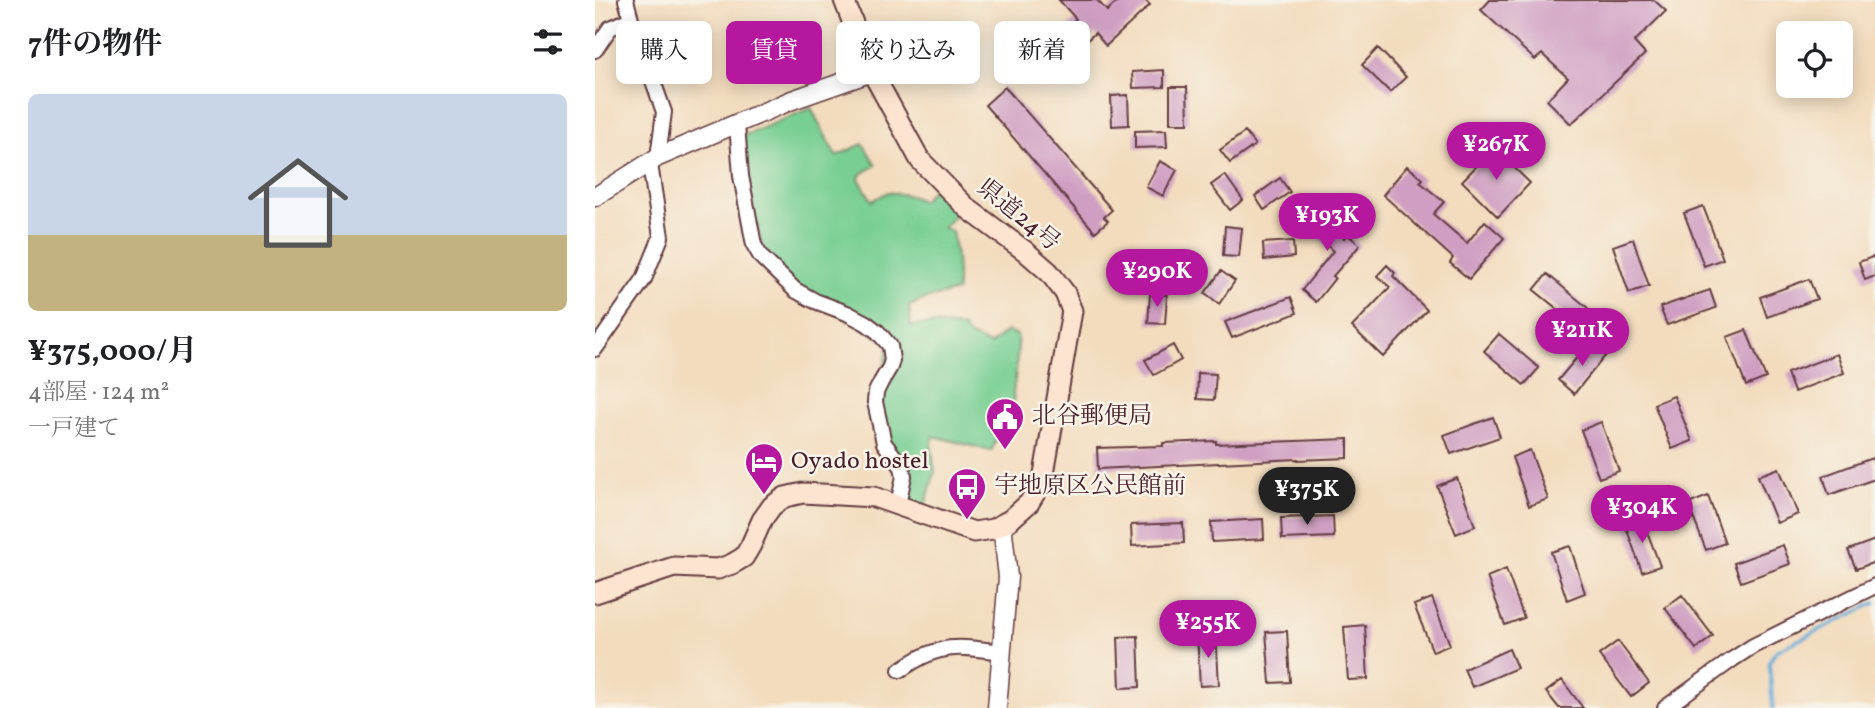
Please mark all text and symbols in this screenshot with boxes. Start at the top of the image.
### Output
chip: 購入 [616,21,712,84]
chip: 賃貸 [726,21,822,84]
chip: 絞り込み [836,21,980,84]
chip: 新着 [994,21,1090,84]
map controls [1776,21,1853,98]
button: locate [1776,21,1853,98]
icon: filters [529,23,567,61]
text: 7件の物件 [28,24,162,66]
pin: ¥267K [1447,122,1545,182]
text: ¥267K [1463,129,1529,161]
icon: home [235,140,361,266]
street label: 県道24号 [969,172,1067,260]
pin: ¥193K [1278,194,1376,253]
text: ¥193K [1295,200,1359,232]
pin: ¥290K [1108,250,1206,309]
text: ¥290K [1122,256,1192,288]
pin: ¥211K [1533,308,1631,368]
text: ¥211K [1551,315,1613,347]
text: ¥375,000/月 [28,331,197,373]
text: 4部屋 · 124 m² [28,377,169,409]
public building icon: 北谷郵便局 [984,396,1026,451]
place label: 北谷郵便局 [1032,400,1152,434]
text: 一戸建て [28,413,120,445]
hotel icon: Oyado hostel [743,441,785,496]
place label: Oyado hostel [791,445,929,479]
bus stop icon: 宇地原区公民館前 [946,466,988,521]
pin: ¥375K [1258,468,1356,527]
place label: 宇地原区公民館前 [994,470,1186,504]
text: ¥375K [1275,474,1339,506]
pin: ¥304K [1593,486,1691,545]
text: ¥304K [1607,492,1677,524]
pin: ¥255K [1159,600,1257,660]
text: ¥255K [1175,607,1241,639]

